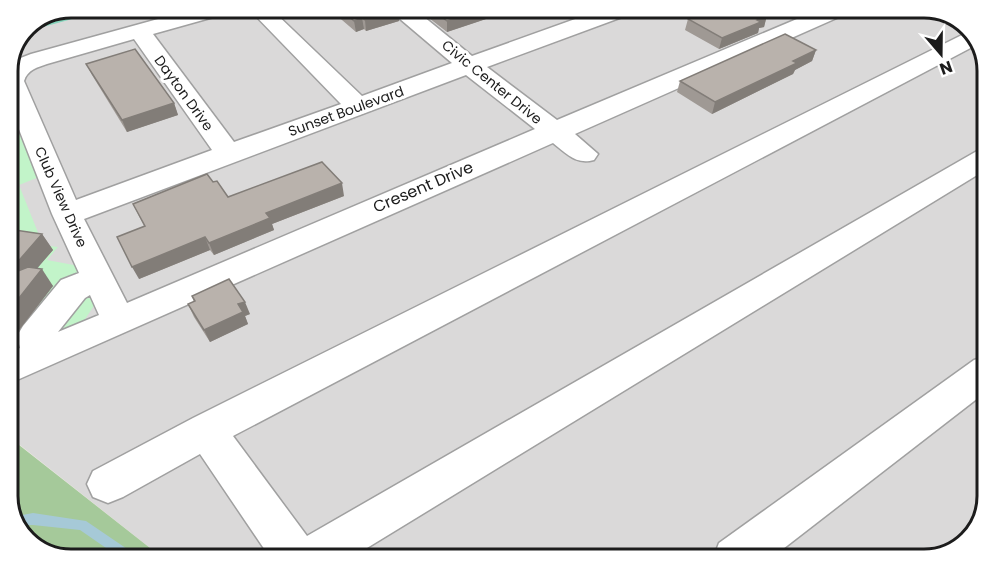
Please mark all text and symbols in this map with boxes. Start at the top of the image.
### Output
north arrow [911,24,971,84]
street label: Civic Center Drive [437,35,547,129]
street label: Dayton Drive [150,51,218,135]
text: N [936,55,956,80]
street label: Sunset Boulevard [285,81,407,141]
street label: Club View Drive [30,143,92,251]
street label: Cresent Drive [369,155,477,218]

